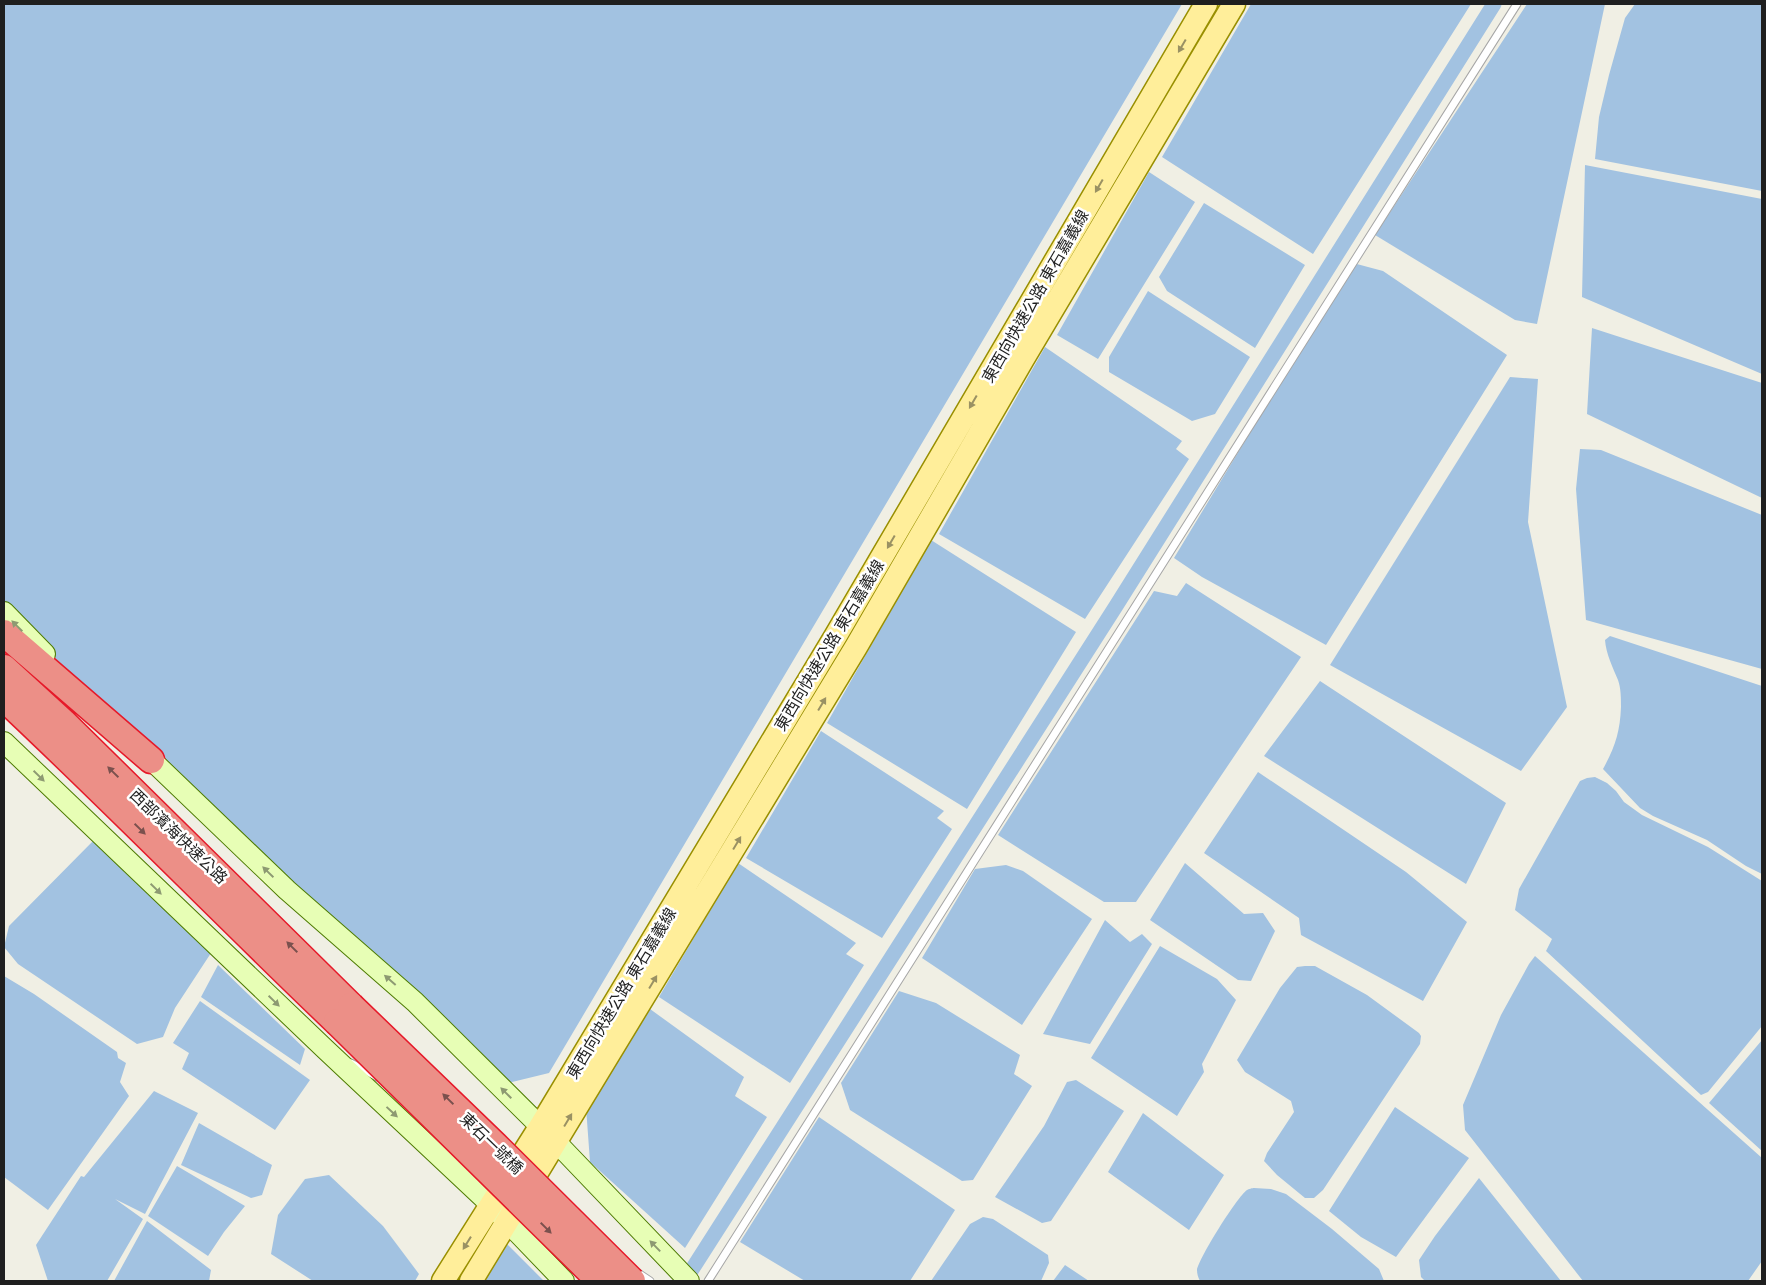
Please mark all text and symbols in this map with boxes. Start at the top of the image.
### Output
one-way arrow [1177,39,1186,52]
one-way arrow [1095,180,1104,193]
street label: 東西向快速公路 東石嘉義線 [976,206,1094,387]
one-way arrow [968,395,977,408]
one-way arrow [886,535,895,548]
street label: 東西向快速公路 東石嘉義線 [769,555,890,735]
one-way arrow [12,620,24,632]
one-way arrow [817,697,826,710]
one-way arrow [108,766,120,778]
one-way arrow [33,770,45,782]
street label: 西部濱海快速公路 [125,784,233,889]
one-way arrow [134,823,146,835]
one-way arrow [733,836,742,849]
one-way arrow [262,866,274,878]
one-way arrow [150,883,162,895]
street label: 東西向快速公路 東石嘉義線 [561,903,682,1083]
one-way arrow [286,941,298,953]
one-way arrow [383,974,396,985]
one-way arrow [648,975,657,988]
one-way arrow [267,995,279,1007]
one-way arrow [500,1087,512,1099]
one-way arrow [442,1093,454,1105]
one-way arrow [385,1106,397,1118]
street label: 東石一號橋 [455,1107,528,1179]
one-way arrow [564,1114,573,1127]
one-way arrow [540,1222,552,1234]
one-way arrow [462,1237,472,1250]
one-way arrow [649,1240,661,1252]

